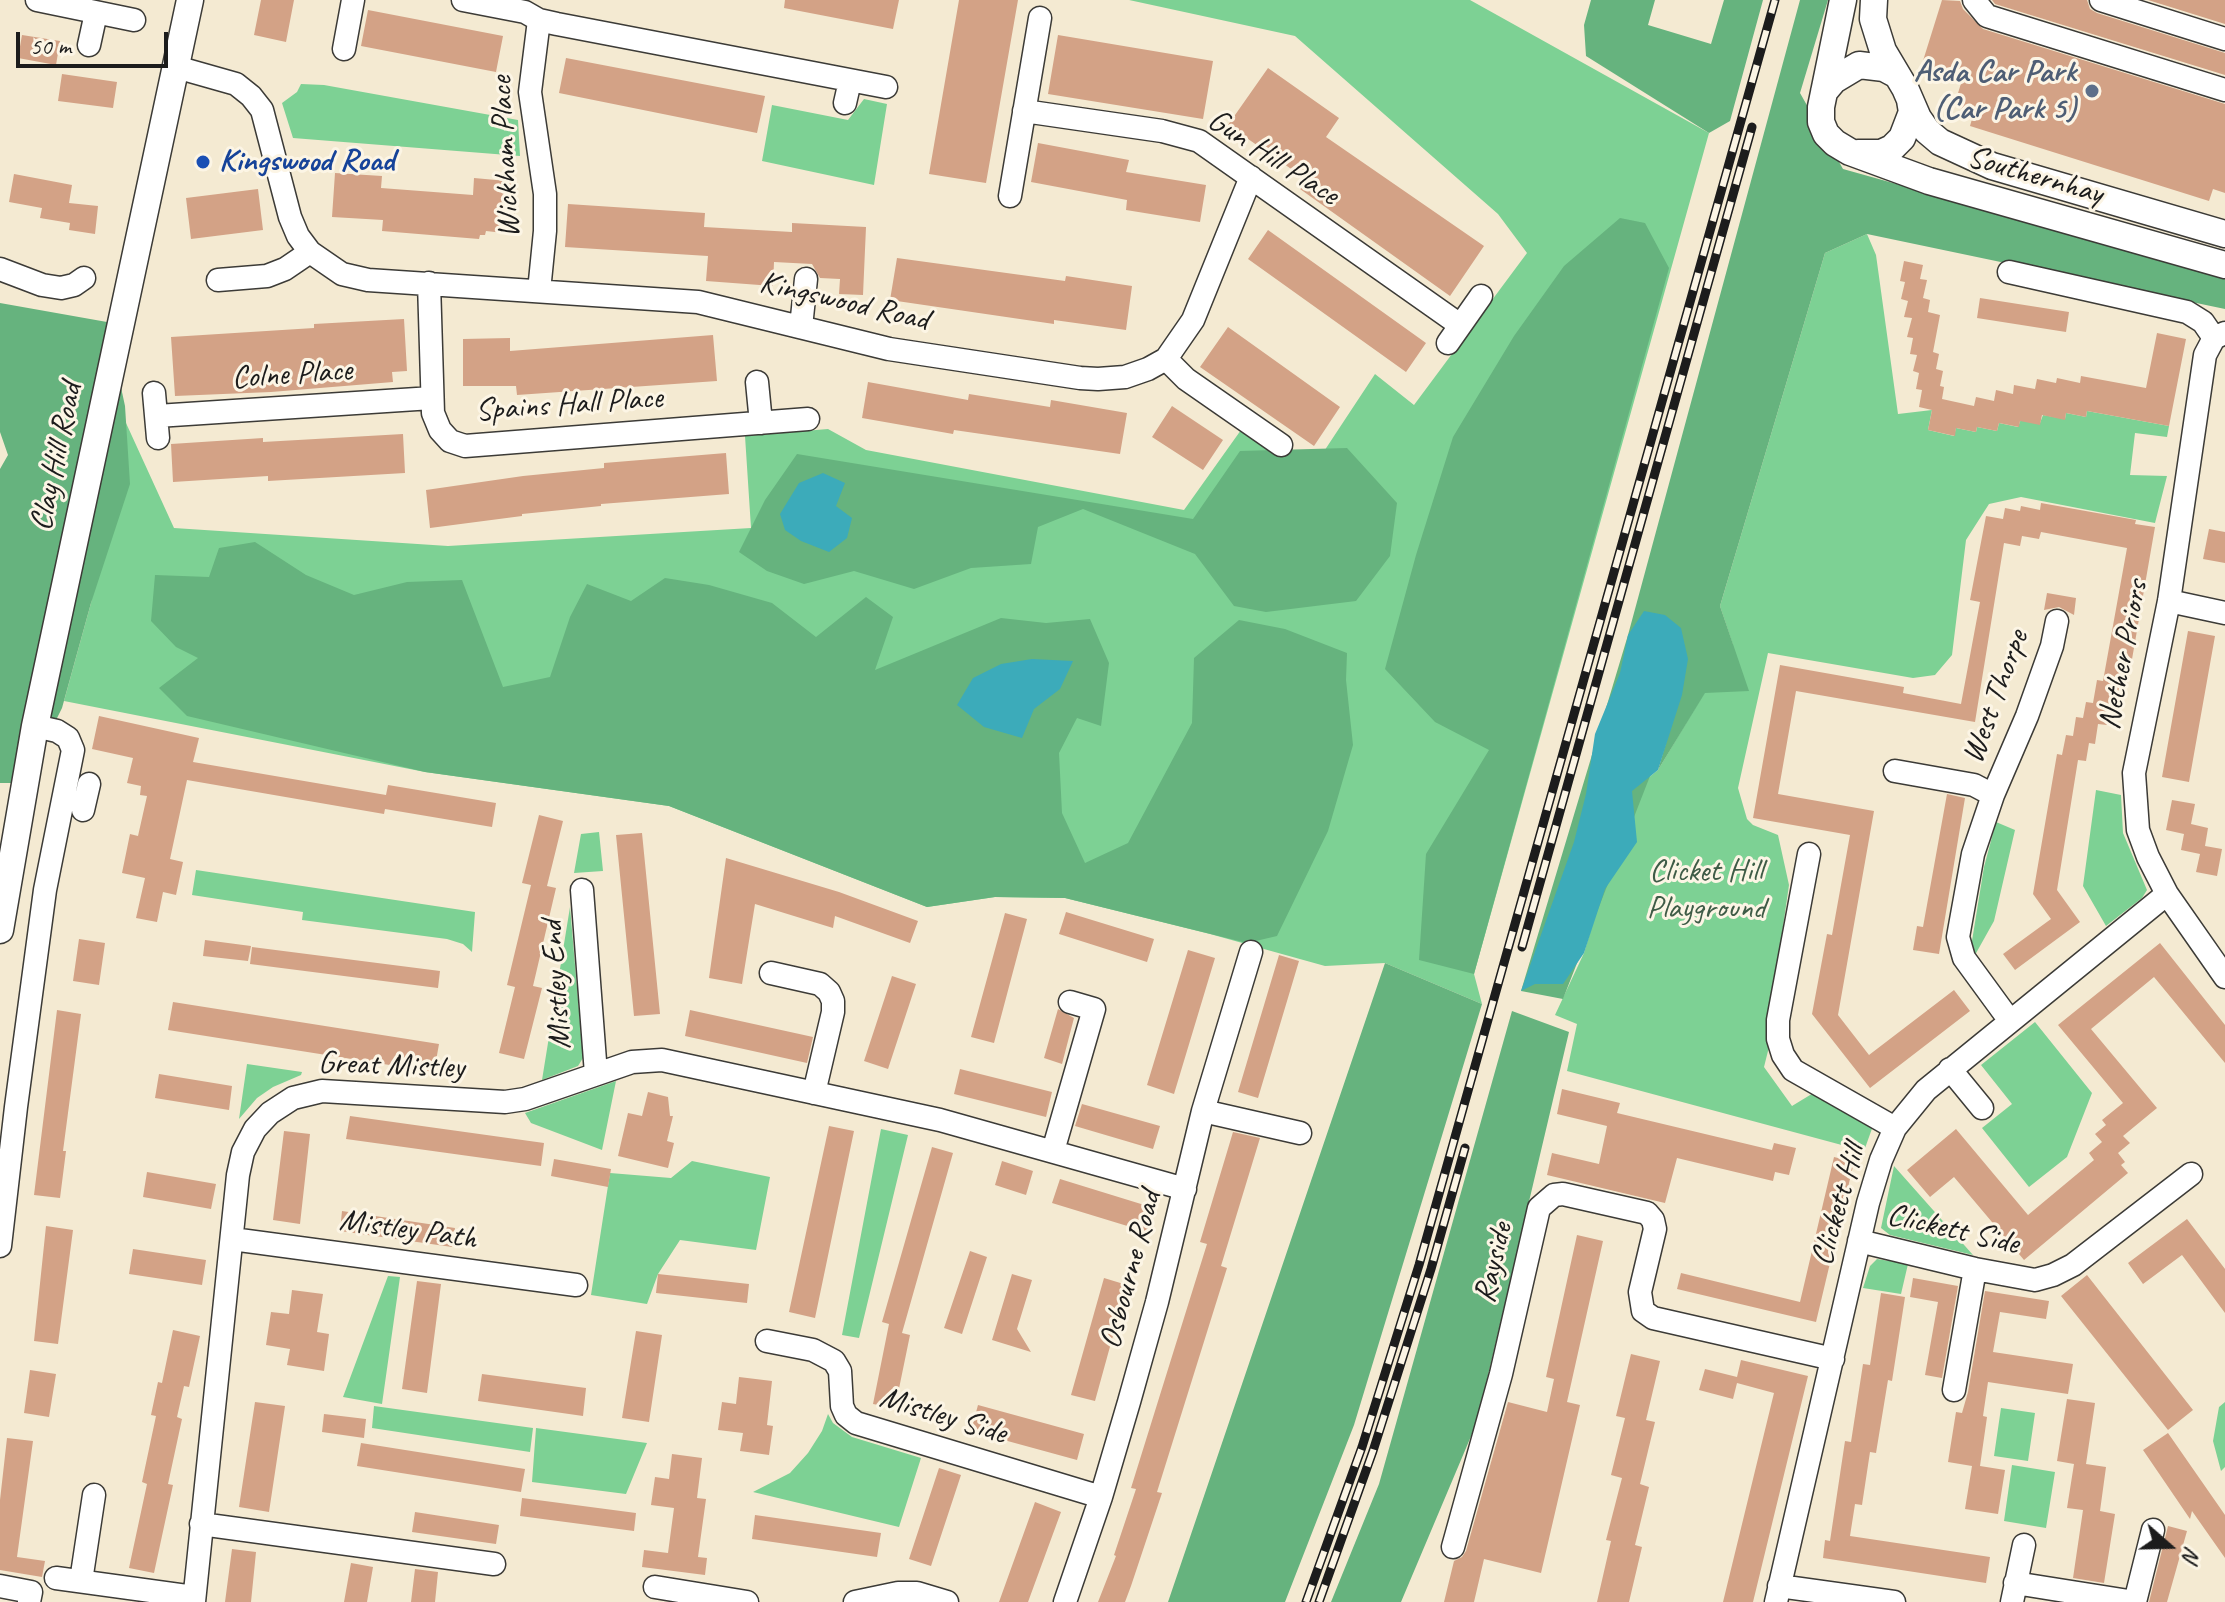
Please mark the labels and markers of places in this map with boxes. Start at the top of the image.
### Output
place label: Asda Car Park (Car Park 5) [1914,54,2076,129]
marker: Asda Car Park (Car Park 5) [2083,82,2101,100]
place label: Kingswood Road [219,143,394,181]
marker: Kingswood Road [194,153,212,171]

